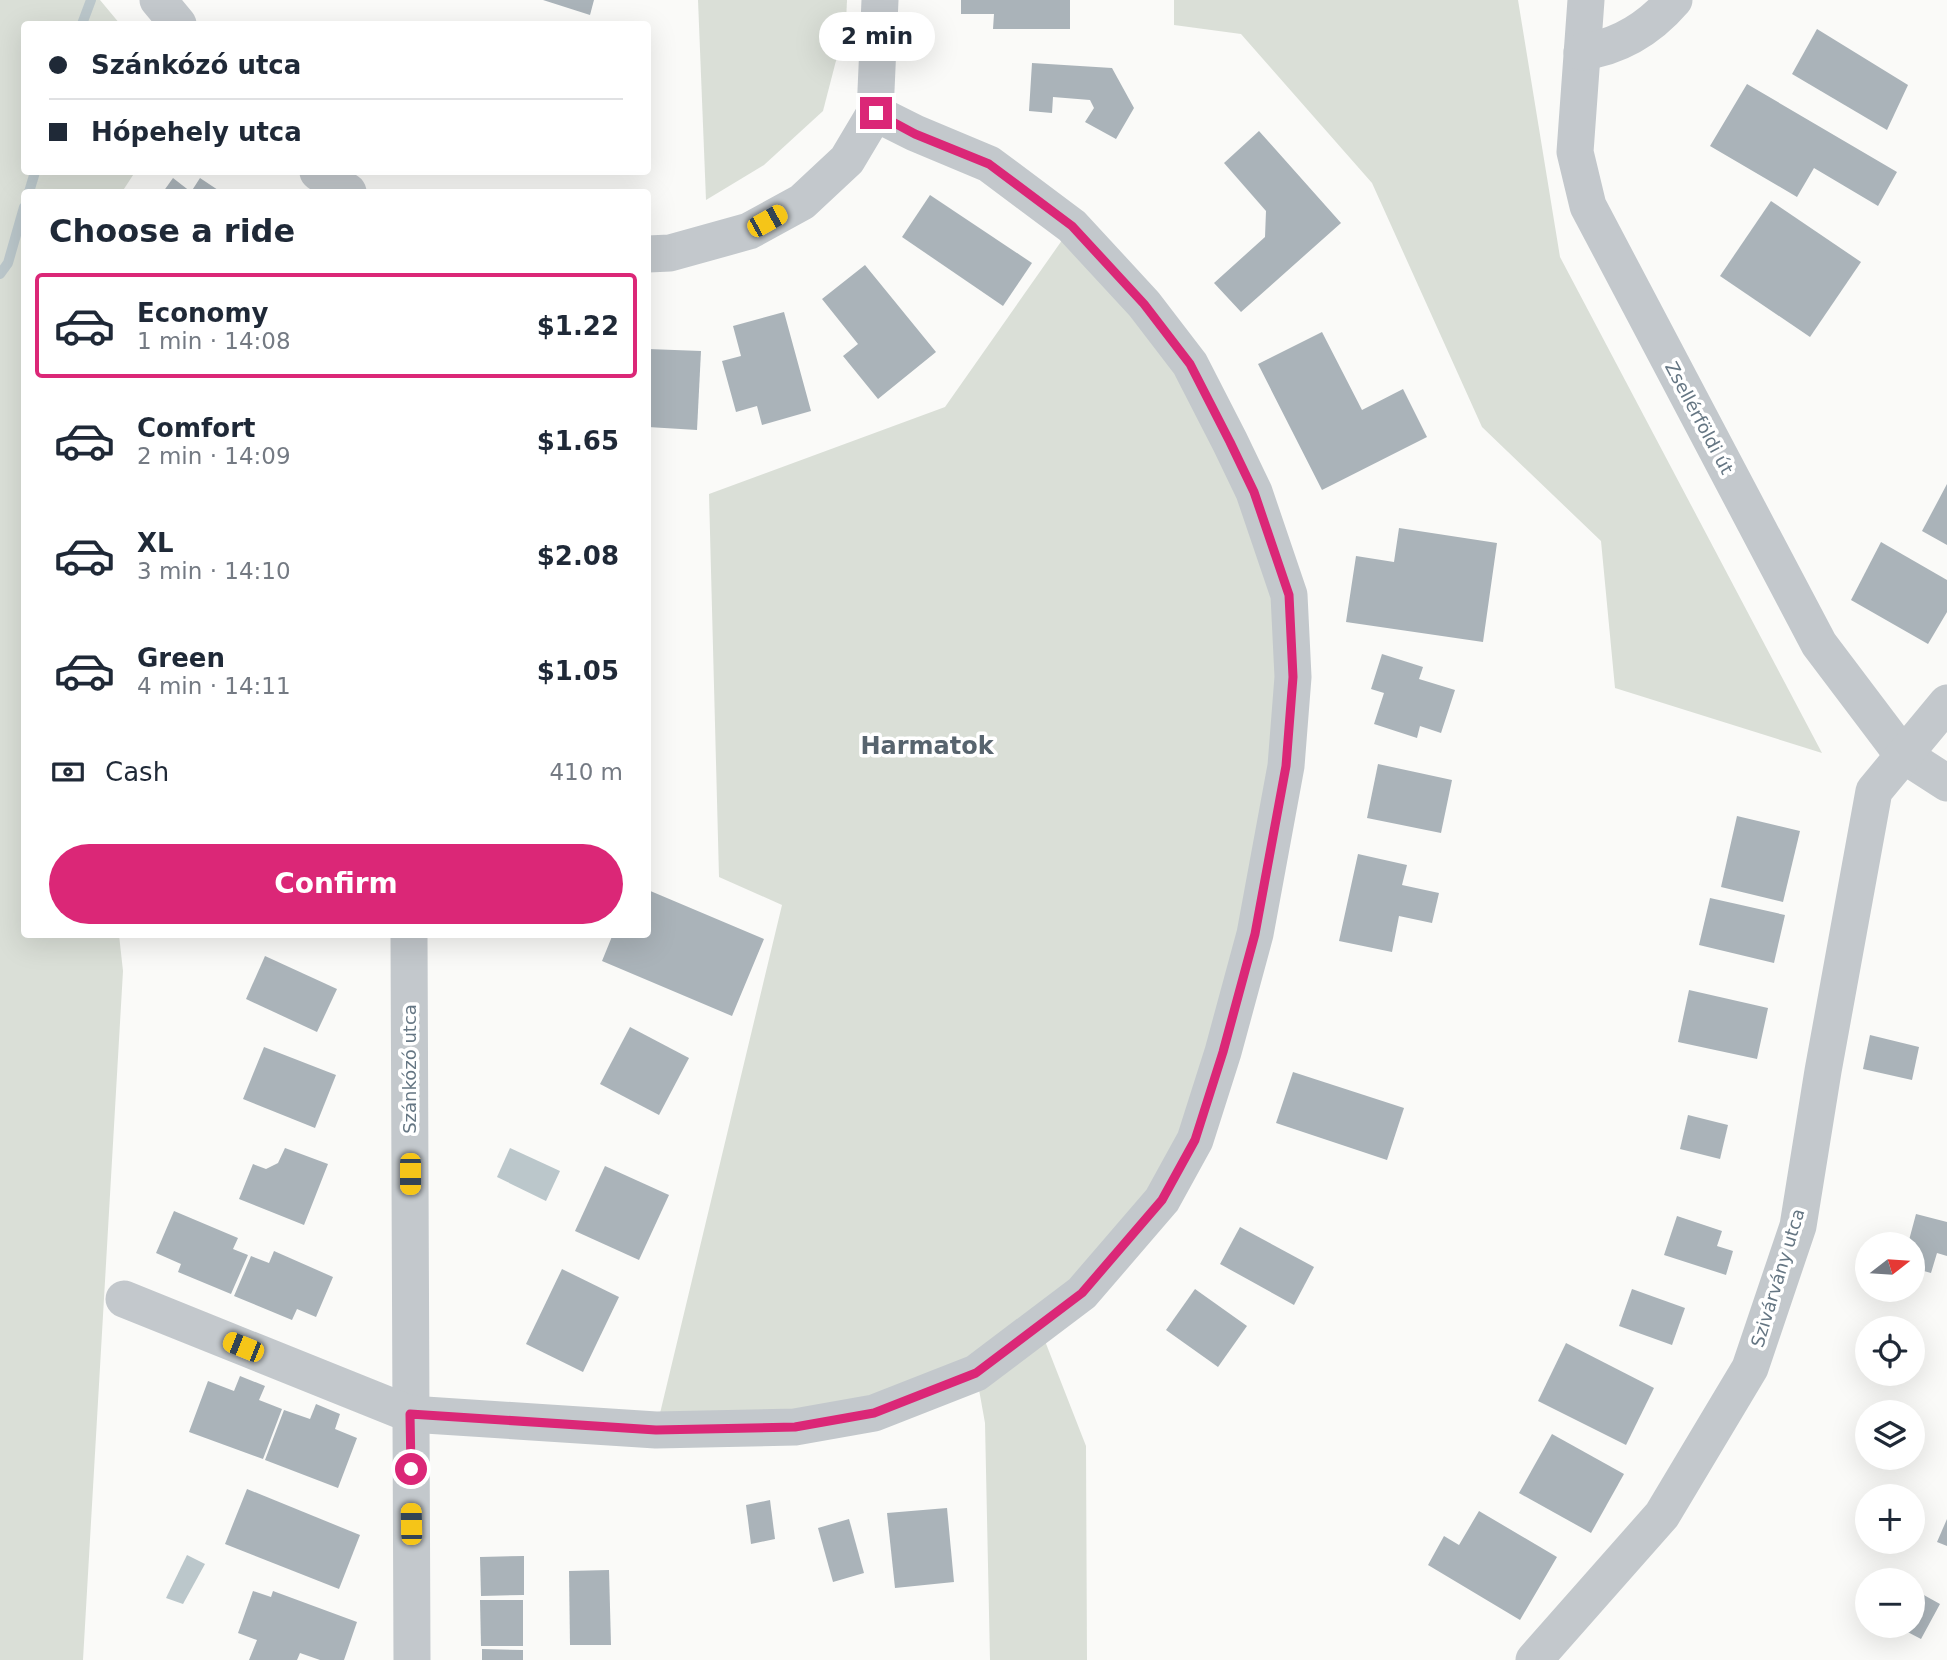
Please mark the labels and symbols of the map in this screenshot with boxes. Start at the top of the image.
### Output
callout: 2 min [818,11,934,60]
route end [860,97,892,129]
car [744,202,791,240]
street label: Zsellérföldi út [1661,358,1738,478]
district label: Harmatok [860,732,995,760]
street label: Szánkózó utca [399,1004,420,1134]
car [400,1153,421,1195]
street label: Szivárvány utca [1746,1206,1809,1350]
north arrow [1855,1232,1925,1302]
car [220,1329,267,1365]
route start [395,1453,427,1485]
car [401,1503,422,1545]

